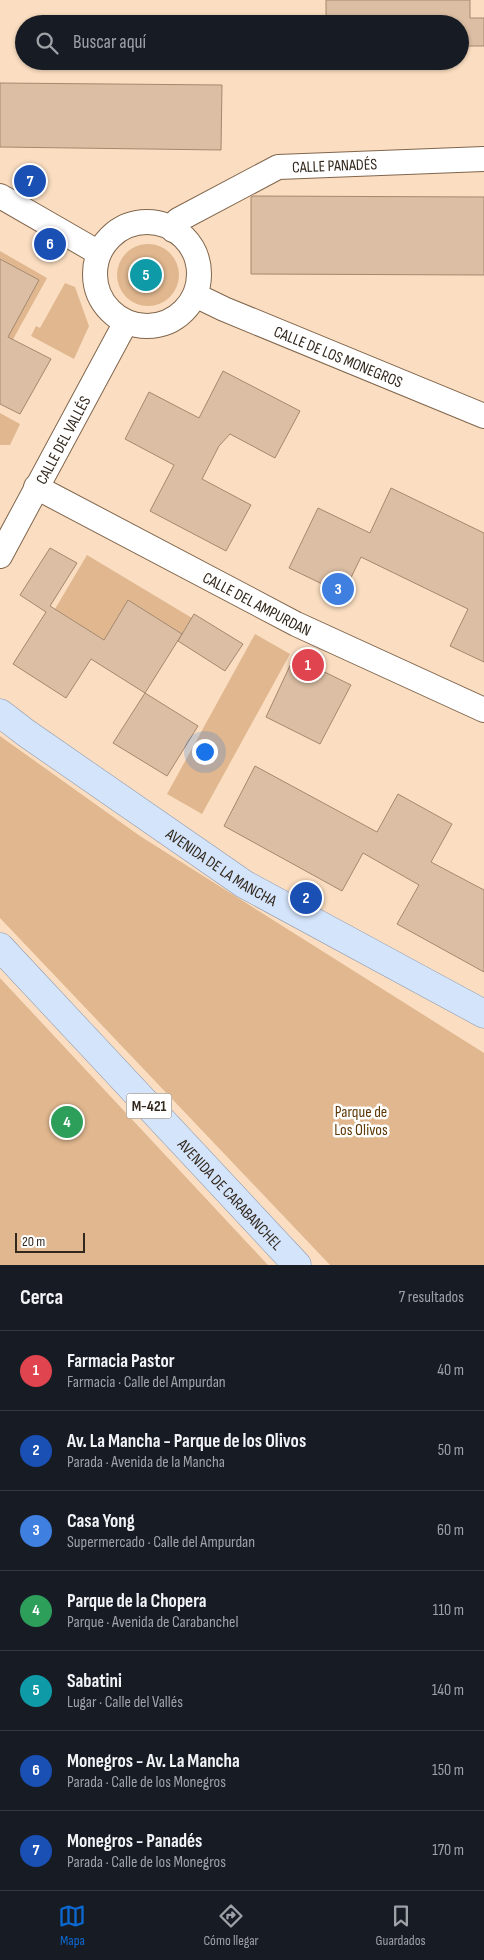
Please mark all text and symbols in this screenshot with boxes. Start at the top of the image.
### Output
search box [15,15,469,70]
icon: search [33,29,61,57]
text: Buscar aquí [73,31,146,54]
street label: CALLE PANADÉS [292,155,378,177]
pin: 7 [14,162,46,200]
pin: 6 [34,225,66,263]
pin: 5 [130,256,162,294]
street label: CALLE DE LOS MONEGROS [271,323,405,392]
street label: CALLE DEL VALLÉS [32,393,95,488]
street label: CALLE DEL AMPURDAN [199,569,314,641]
pin: 3 [322,570,354,608]
pin: 1 [292,646,324,684]
your location [192,739,218,765]
street label: AVENIDA DE LA MANCHA [161,824,280,911]
pin: 2 [290,879,322,917]
road number: M-421 [126,1094,172,1118]
pin: 4 [51,1103,83,1141]
park label: Parque de Los Olivos [334,1103,388,1140]
street label: AVENIDA DE CARABANCHEL [172,1135,286,1255]
scale bar [15,1230,85,1253]
text: 20 m [22,1233,45,1250]
text: Cerca [20,1285,63,1310]
text: 7 resultados [399,1288,464,1307]
text: Farmacia Pastor [67,1350,175,1373]
text: 1 [33,1361,39,1380]
text: 40 m [437,1361,464,1380]
text: Farmacia · Calle del Ampurdan [67,1373,226,1392]
text: Av. La Mancha - Parque de los Olivos [67,1430,306,1453]
text: 2 [32,1441,40,1460]
text: 50 m [438,1441,464,1460]
text: Parada · Avenida de la Mancha [67,1453,225,1472]
text: Casa Yong [67,1510,135,1533]
text: 3 [32,1521,40,1540]
text: 60 m [437,1521,464,1540]
text: Supermercado · Calle del Ampurdan [67,1533,255,1552]
text: Parque de la Chopera [67,1590,207,1613]
text: 4 [32,1601,40,1620]
text: 110 m [433,1601,464,1620]
text: Parque · Avenida de Carabanchel [67,1613,239,1632]
text: Sabatini [67,1670,122,1693]
text: 5 [32,1681,40,1700]
text: 140 m [432,1681,464,1700]
text: Lugar · Calle del Vallés [67,1693,183,1712]
text: Monegros - Av. La Mancha [67,1750,240,1773]
text: 6 [32,1761,40,1780]
text: 150 m [432,1761,464,1780]
text: Parada · Calle de los Monegros [67,1773,226,1792]
text: Monegros - Panadés [67,1830,202,1853]
text: 7 [33,1841,39,1860]
text: 170 m [432,1841,464,1860]
text: Parada · Calle de los Monegros [67,1853,226,1872]
tab: Mapa [58,1902,86,1949]
tab: Cómo llegar [203,1902,259,1949]
tab: Guardados [376,1902,425,1949]

